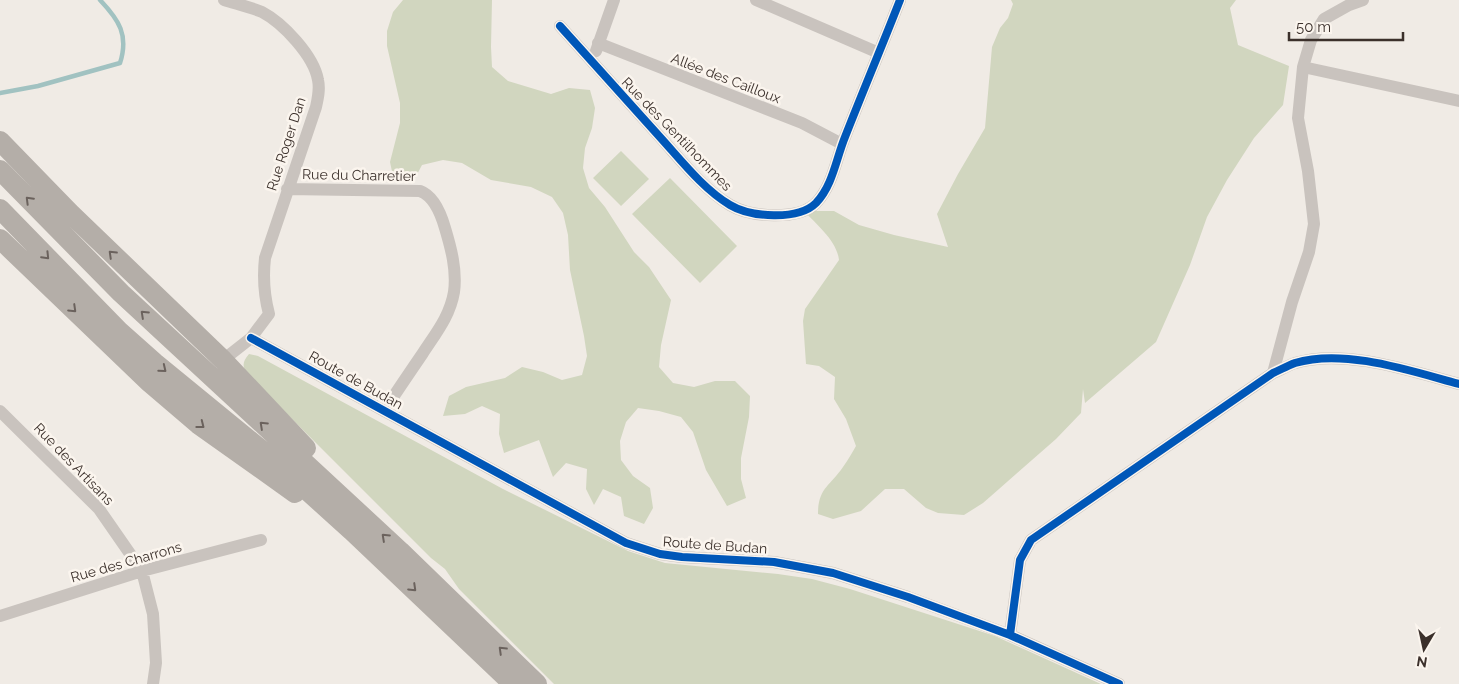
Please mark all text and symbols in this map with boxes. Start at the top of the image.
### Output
scale bar [1289,10,1403,42]
text: 50 m [1296,18,1331,36]
street label: Allée des Cailloux [669,50,783,106]
street label: Rue des Gentilhommes [619,74,736,194]
street label: Rue Roger Dan [263,95,309,193]
street label: Rue du Charretier [302,166,416,184]
one-way arrow [26,196,35,205]
one-way arrow [40,250,49,259]
one-way arrow [109,251,118,260]
one-way arrow [67,303,76,312]
one-way arrow [141,311,150,320]
street label: Route de Budan [306,348,406,412]
one-way arrow [157,364,166,373]
street label: Rue des Artisans [31,420,117,508]
one-way arrow [195,420,204,428]
one-way arrow [260,422,269,431]
street label: Route de Budan [662,533,768,557]
one-way arrow [381,534,390,543]
street label: Rue des Charrons [69,538,184,585]
one-way arrow [407,582,416,591]
north arrow [1399,624,1449,674]
one-way arrow [499,647,508,656]
text: N [1415,653,1428,671]

